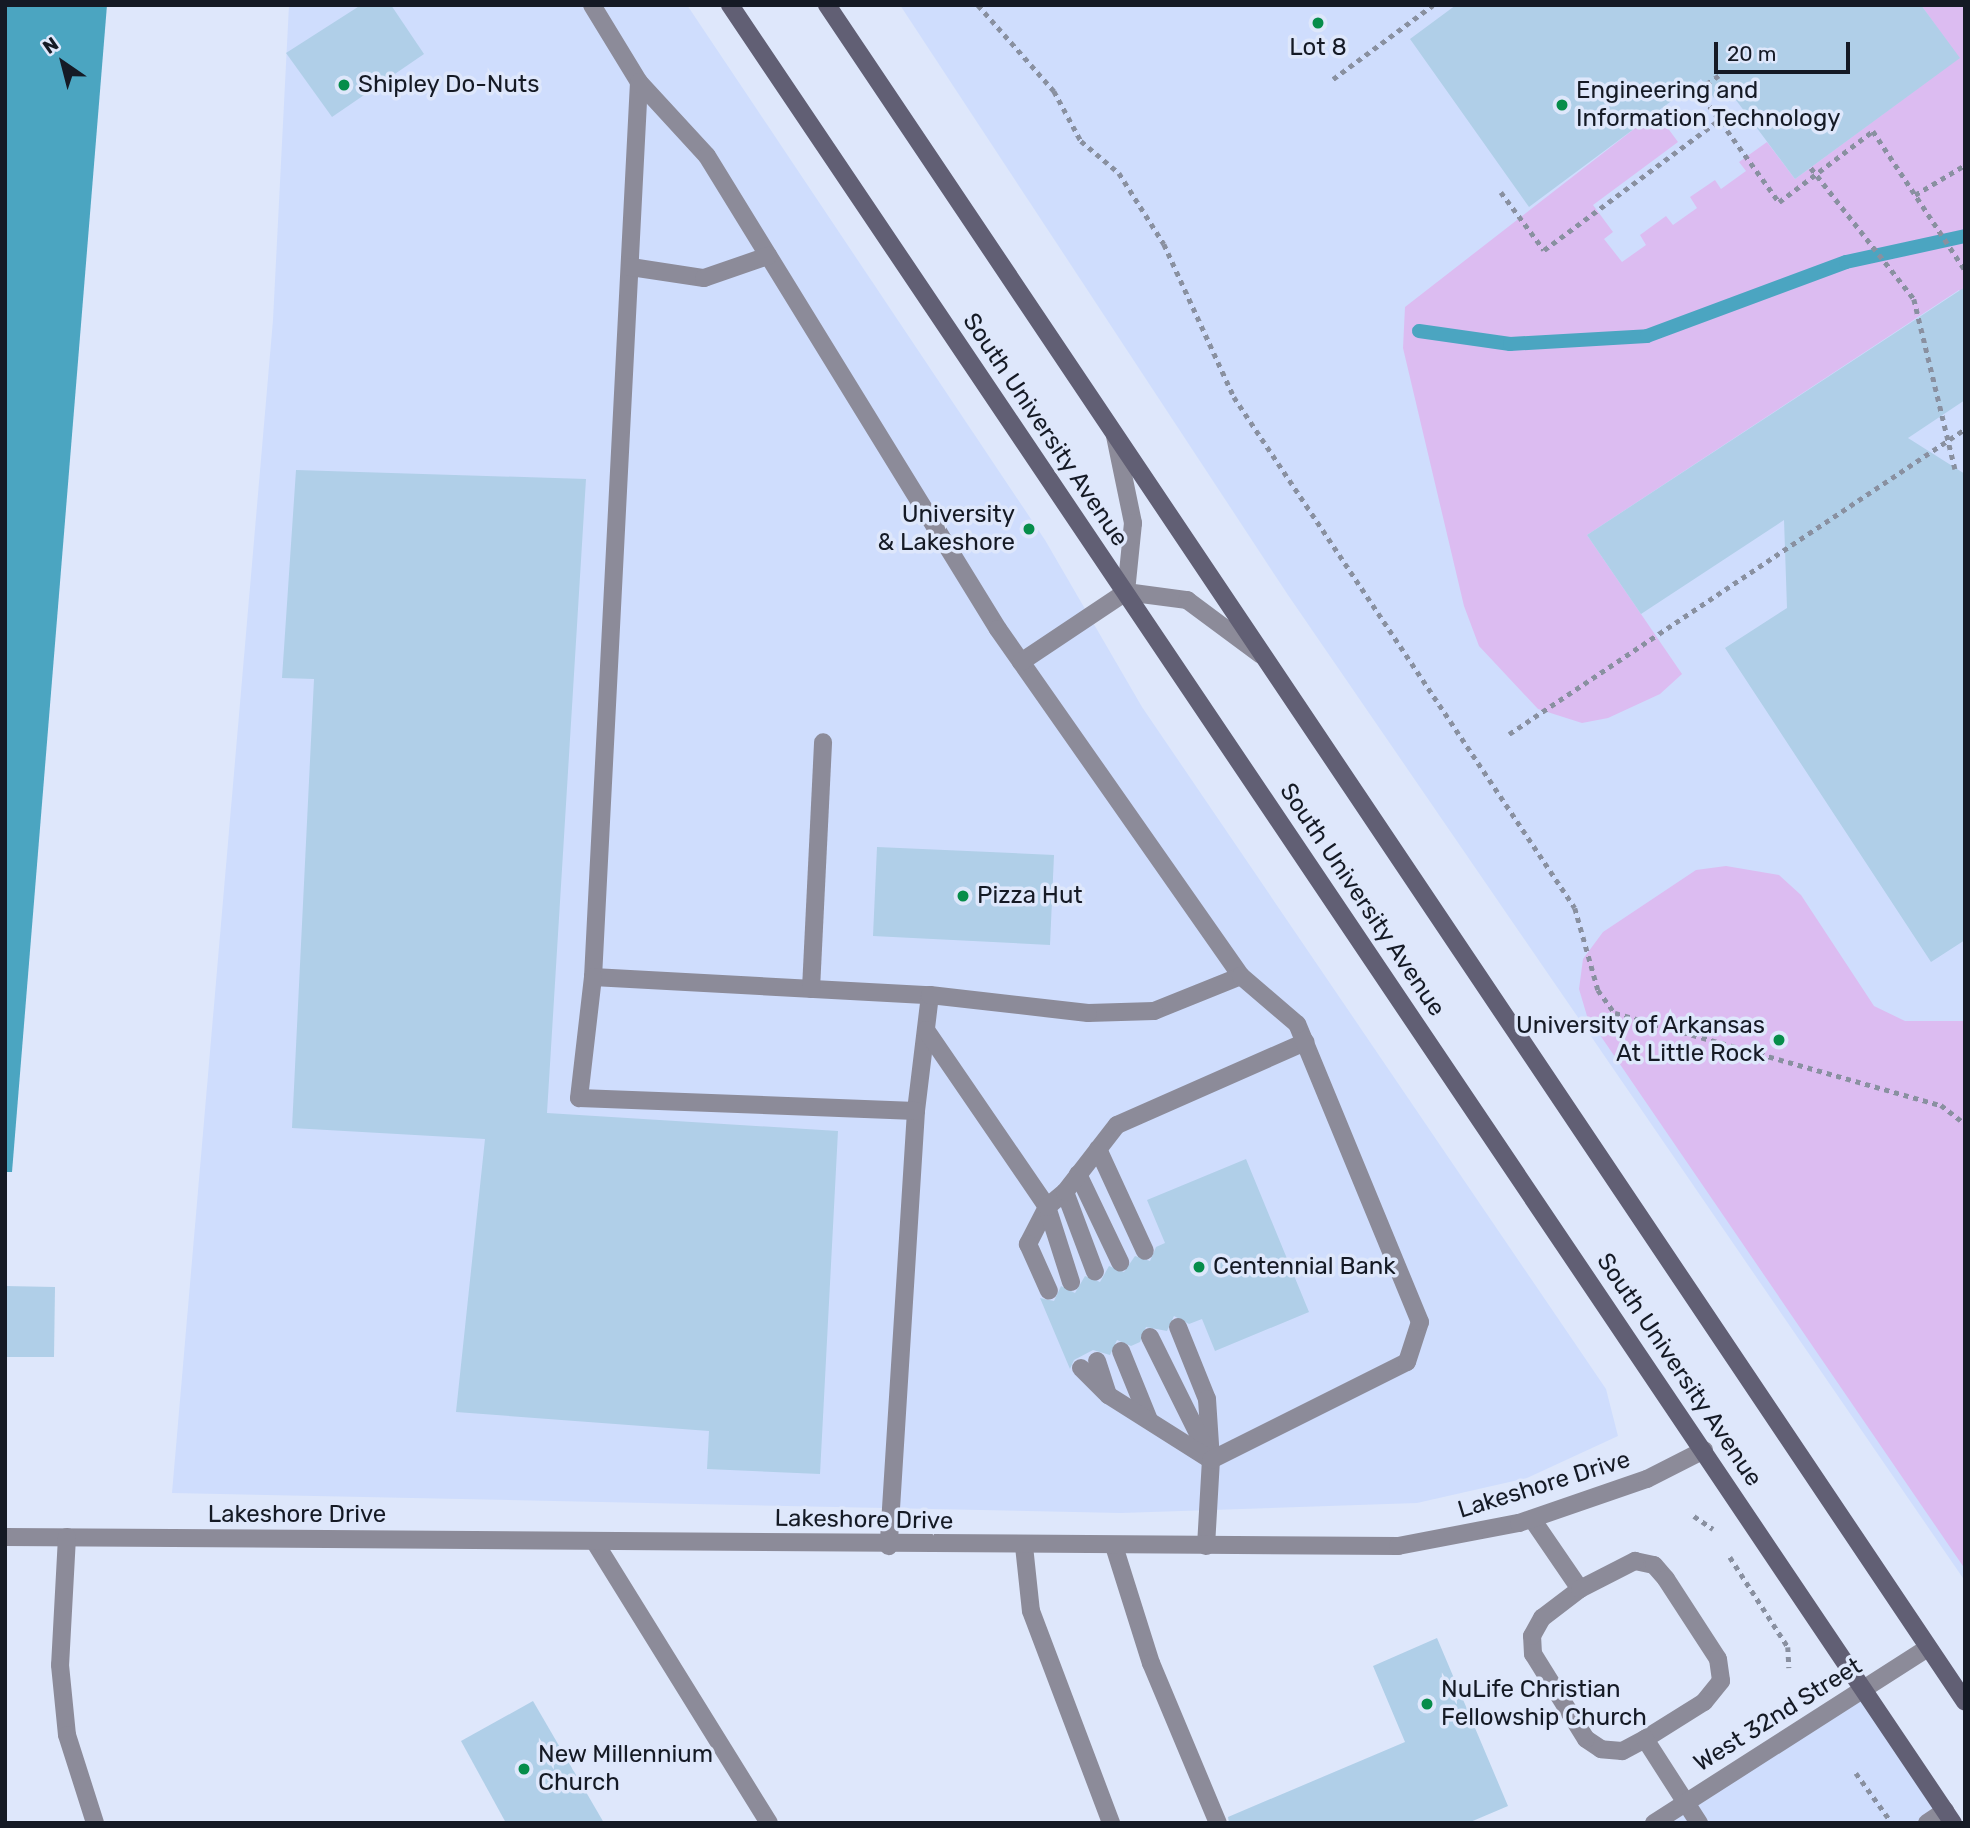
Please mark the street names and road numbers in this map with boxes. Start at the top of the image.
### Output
street label: South University Avenue [956,307,1134,553]
street label: South University Avenue [1273,777,1451,1023]
street label: South University Avenue [1590,1247,1768,1493]
street label: Lakeshore Drive [1454,1445,1634,1525]
street label: Lakeshore Drive [208,1501,386,1529]
street label: Lakeshore Drive [774,1504,954,1536]
street label: West 32nd Street [1689,1652,1867,1778]

